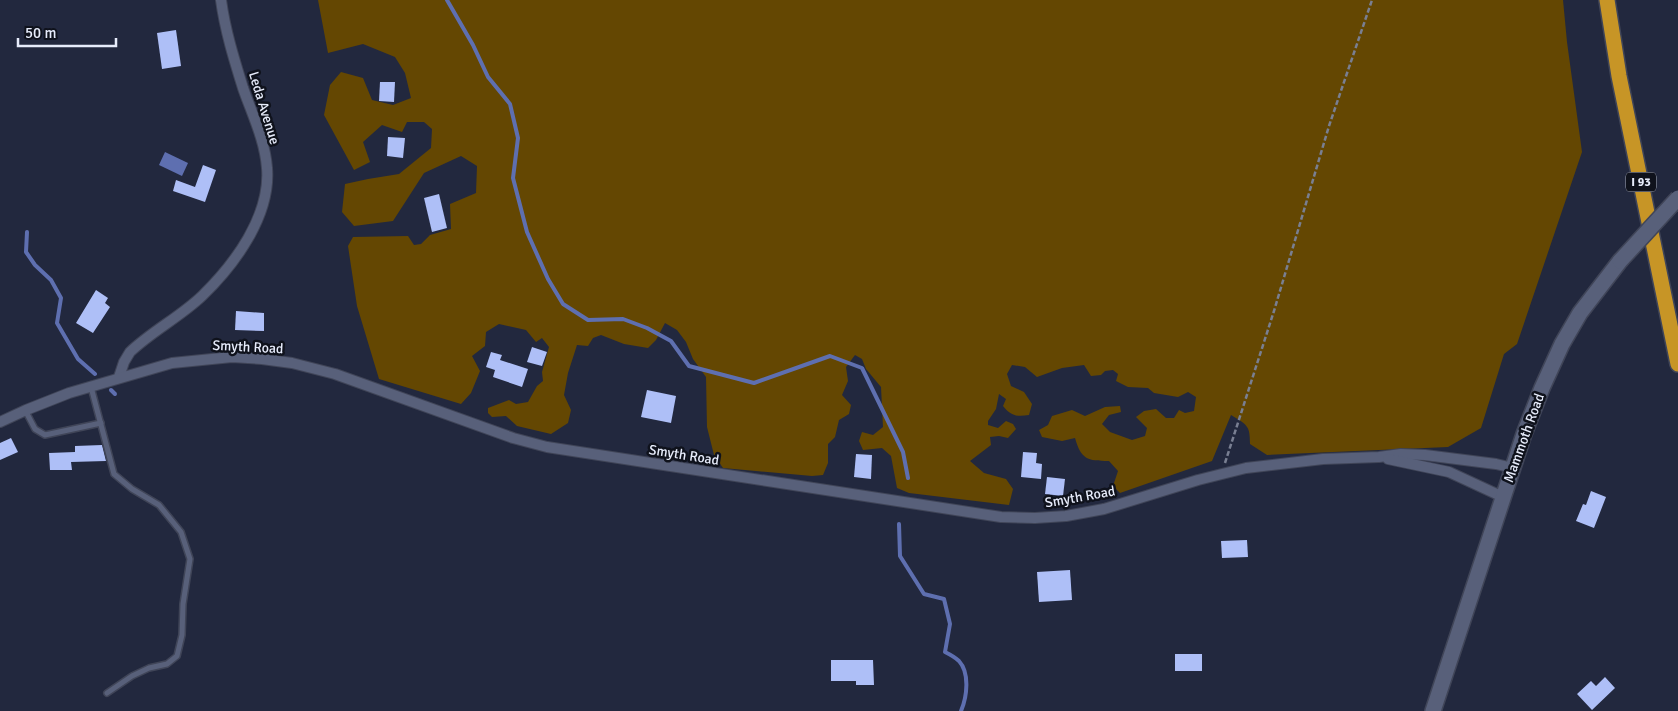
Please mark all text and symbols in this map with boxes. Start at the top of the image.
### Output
scale bar [18,15,115,47]
text: 50 m [25,24,56,42]
street label: Leda Avenue [245,69,283,147]
road number: I 93 [1626,172,1656,192]
street label: Smyth Road [212,337,284,357]
street label: Mammoth Road [1500,391,1548,485]
street label: Smyth Road [648,441,720,469]
street label: Smyth Road [1044,482,1116,512]

